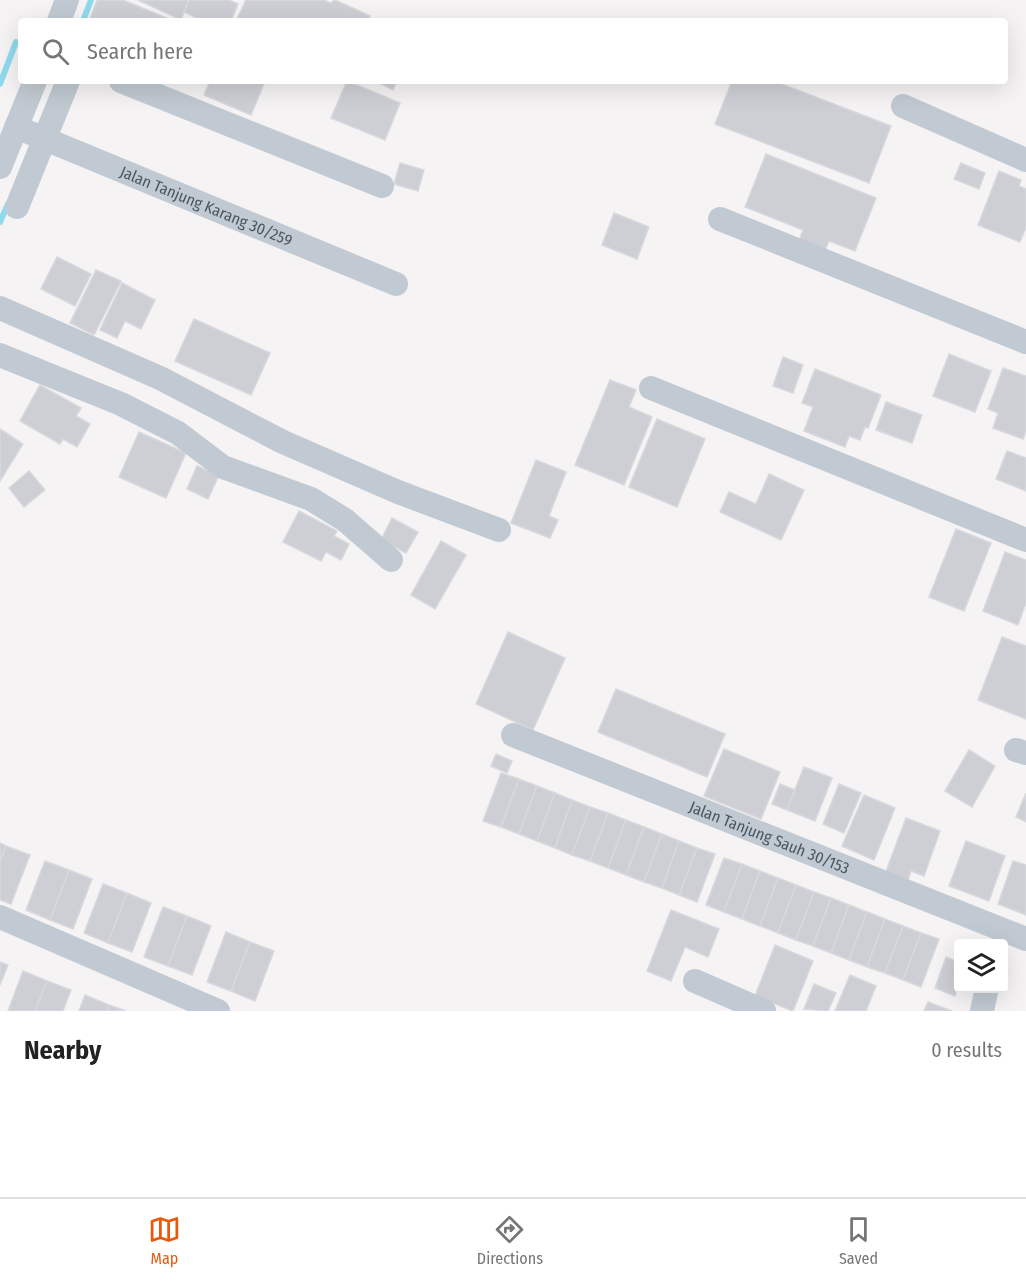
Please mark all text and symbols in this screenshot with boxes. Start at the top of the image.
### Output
search box [18,18,1008,84]
icon: search [39,35,72,68]
text: Search here [87,38,193,65]
street label: Jalan Tanjung Karang 30/259 [117,162,295,250]
street label: Jalan Tanjung Sauh 30/153 [687,797,852,878]
map controls [954,939,1008,993]
button: layers [954,939,1008,993]
text: Nearby [24,1035,101,1066]
text: 0 results [931,1038,1002,1062]
tab: Map [148,1213,181,1268]
tab: Directions [477,1213,543,1268]
tab: Saved [839,1213,878,1268]

